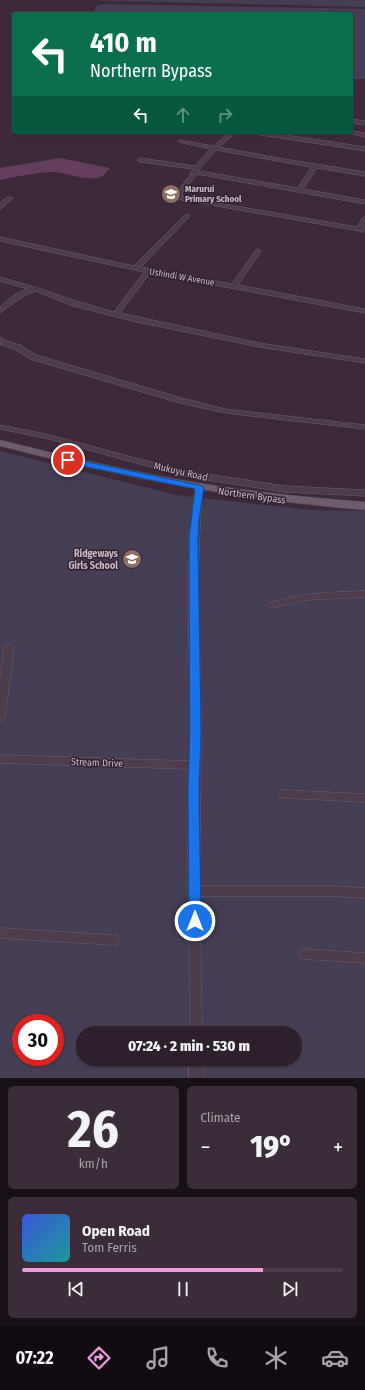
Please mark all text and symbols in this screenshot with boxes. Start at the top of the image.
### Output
text: 410 m [90,26,157,59]
icon: left [24,28,76,80]
text: Northern Bypass [90,60,212,82]
icon: left [130,104,152,126]
icon: ahead [172,104,194,126]
icon: right [214,104,236,126]
school or university icon: Marurui Primary School [160,183,182,205]
place label: Marurui Primary School [185,184,242,204]
street label: Ushindi W Avenue [149,266,216,288]
pin [51,443,85,477]
icon: arrive [57,449,79,471]
street label: Mukuyu Road [153,460,209,484]
street label: Northern Bypass [217,485,286,507]
place label: Ridgeways Girls School [68,548,119,572]
school or university icon: Ridgeways Girls School [121,548,143,570]
street label: Stream Drive [71,756,123,770]
position arrow [174,900,216,942]
speed limit sign: 30 [12,1014,64,1066]
text: 07:24 · 2 min · 530 m [128,1037,250,1055]
text: 26 [68,1098,119,1161]
text: Climate [201,1110,241,1125]
text: 19° [250,1129,293,1165]
text: − [201,1134,210,1161]
text: + [333,1134,343,1161]
text: km/h [79,1156,108,1171]
text: Open Road [82,1222,150,1240]
text: Tom Ferris [82,1240,137,1255]
icon: previous [65,1278,87,1300]
icon: pause [172,1278,194,1300]
icon: next [279,1278,301,1300]
icon: directions [85,1344,113,1372]
icon: music [144,1344,172,1372]
icon: phone [203,1344,231,1372]
icon: climate [262,1344,290,1372]
icon: car [321,1344,349,1372]
text: 07:22 [16,1347,54,1369]

